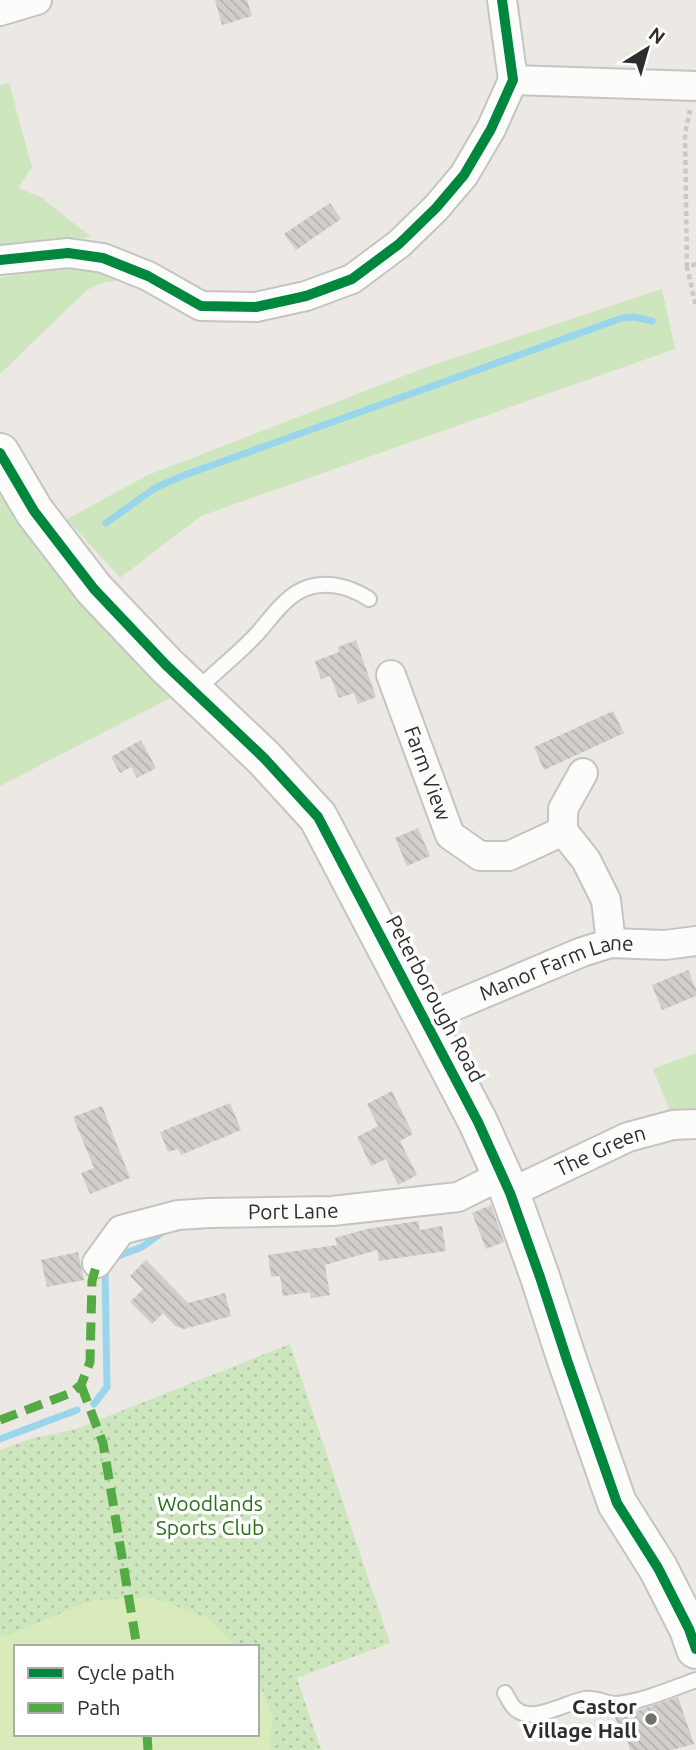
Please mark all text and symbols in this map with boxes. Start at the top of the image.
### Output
north arrow [612,14,682,84]
text: N [645,22,670,48]
street label: Farm View [400,723,457,824]
street label: Peterborough Road [382,911,490,1086]
street label: Manor Farm Lane [475,930,634,1005]
street label: The Green [551,1120,648,1181]
street label: Port Lane [248,1197,340,1223]
park label: Woodlands Sports Club [156,1491,264,1539]
legend [14,1645,259,1736]
text: Cycle path [77,1660,175,1684]
place label: Castor Village Hall [523,1694,637,1742]
text: Path [77,1695,120,1719]
marker: Castor Village Hall [643,1711,659,1727]

